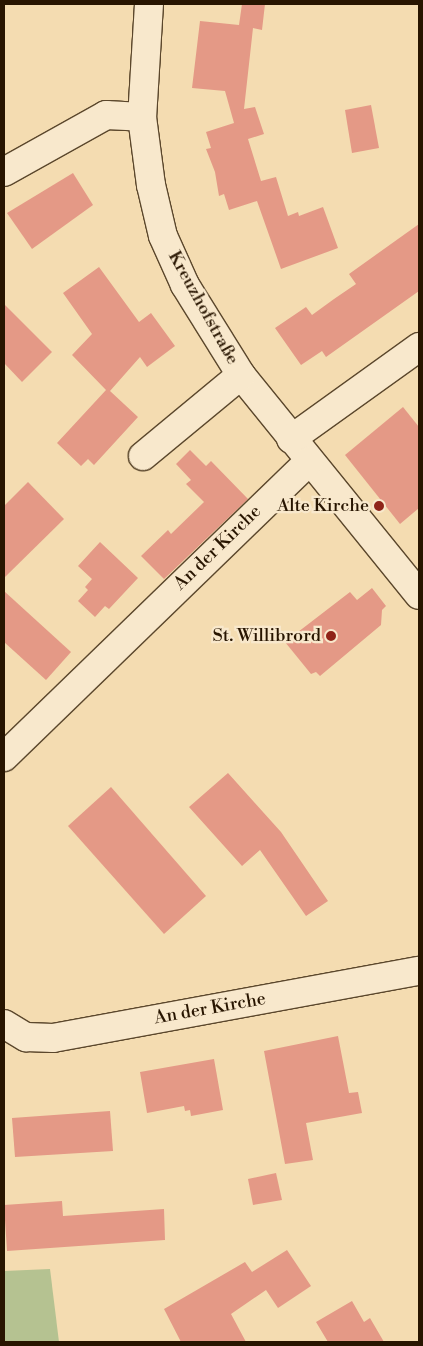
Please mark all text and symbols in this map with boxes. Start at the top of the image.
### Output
street label: Kreuzhofstraße [163,248,243,368]
place label: Alte Kirche [277,495,369,517]
marker: Alte Kirche [373,500,385,512]
street label: An der Kirche [170,501,266,595]
place label: St. Willibrord [213,625,321,647]
marker: St. Willibrord [325,630,337,642]
street label: An der Kirche [152,989,268,1029]

